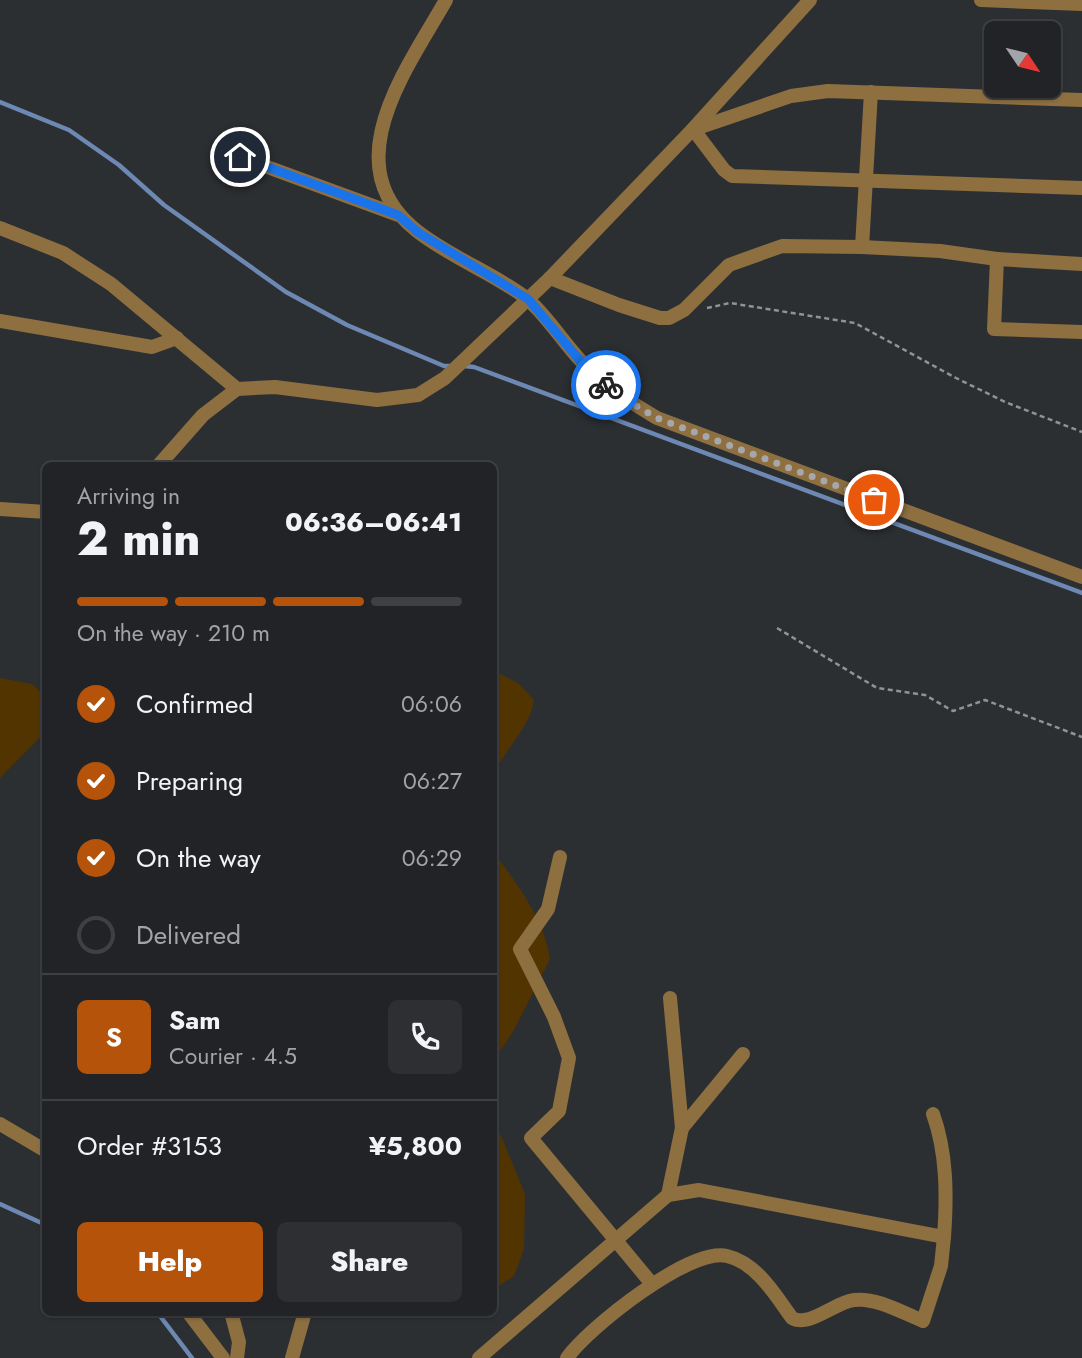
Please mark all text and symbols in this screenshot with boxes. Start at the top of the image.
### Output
north arrow [984,21,1060,98]
map controls [984,21,1061,98]
pin [210,127,270,187]
icon: home [221,138,259,176]
courier [571,350,641,420]
icon: bike [587,366,625,404]
pin [844,470,904,530]
text: Arriving in [77,479,180,513]
icon: bag [855,481,893,519]
text: 06:36–06:41 [285,503,462,541]
text: 2 min [77,506,201,572]
text: On the way · 210 m [77,616,270,650]
icon: check [77,685,115,723]
text: Confirmed [136,685,253,723]
text: 06:06 [401,687,462,721]
icon: check [77,762,115,800]
text: Preparing [136,762,243,800]
text: 06:27 [403,764,462,798]
icon: check [77,839,115,877]
text: On the way [136,839,261,877]
text: 06:29 [402,841,462,875]
text: Delivered [136,916,241,954]
button: phone [388,1000,462,1074]
text: Sam [169,1001,221,1039]
text: S [106,1018,122,1056]
text: Courier · 4.5 [169,1039,297,1073]
text: Order #3153 [77,1127,222,1165]
text: ¥5,800 [369,1127,462,1165]
button: Help [77,1222,263,1302]
button: Share [277,1222,462,1302]

